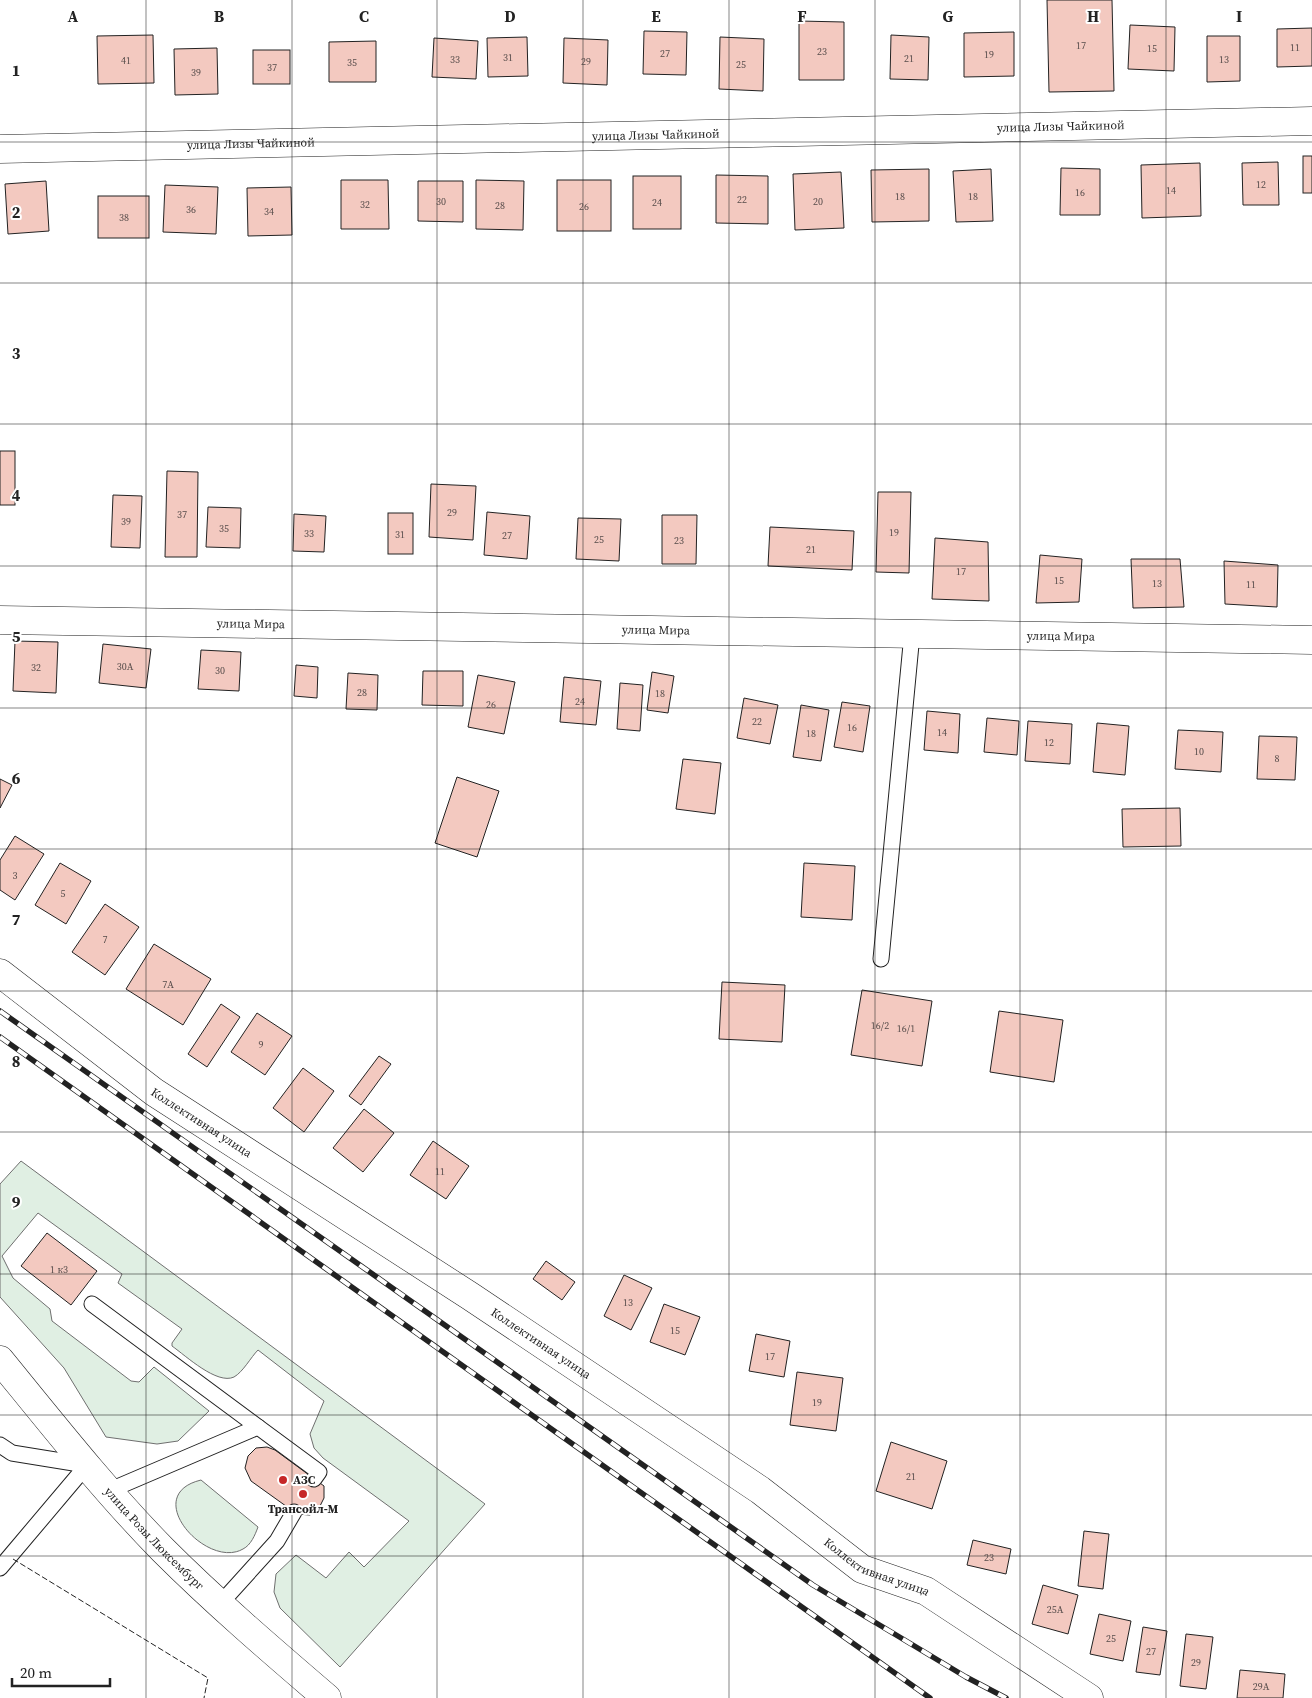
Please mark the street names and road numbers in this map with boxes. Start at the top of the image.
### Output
street label: улица Лизы Чайкиной [997,117,1125,136]
street label: улица Лизы Чайкиной [592,126,720,144]
street label: улица Лизы Чайкиной [187,134,315,153]
street label: улица Мира [217,615,286,632]
street label: улица Мира [622,621,691,639]
street label: улица Мира [1027,628,1096,645]
street label: Коллективная улица [148,1084,256,1162]
street label: Коллективная улица [488,1304,595,1383]
street label: улица Розы Люксембург [101,1484,208,1594]
street label: Коллективная улица [821,1534,934,1600]

